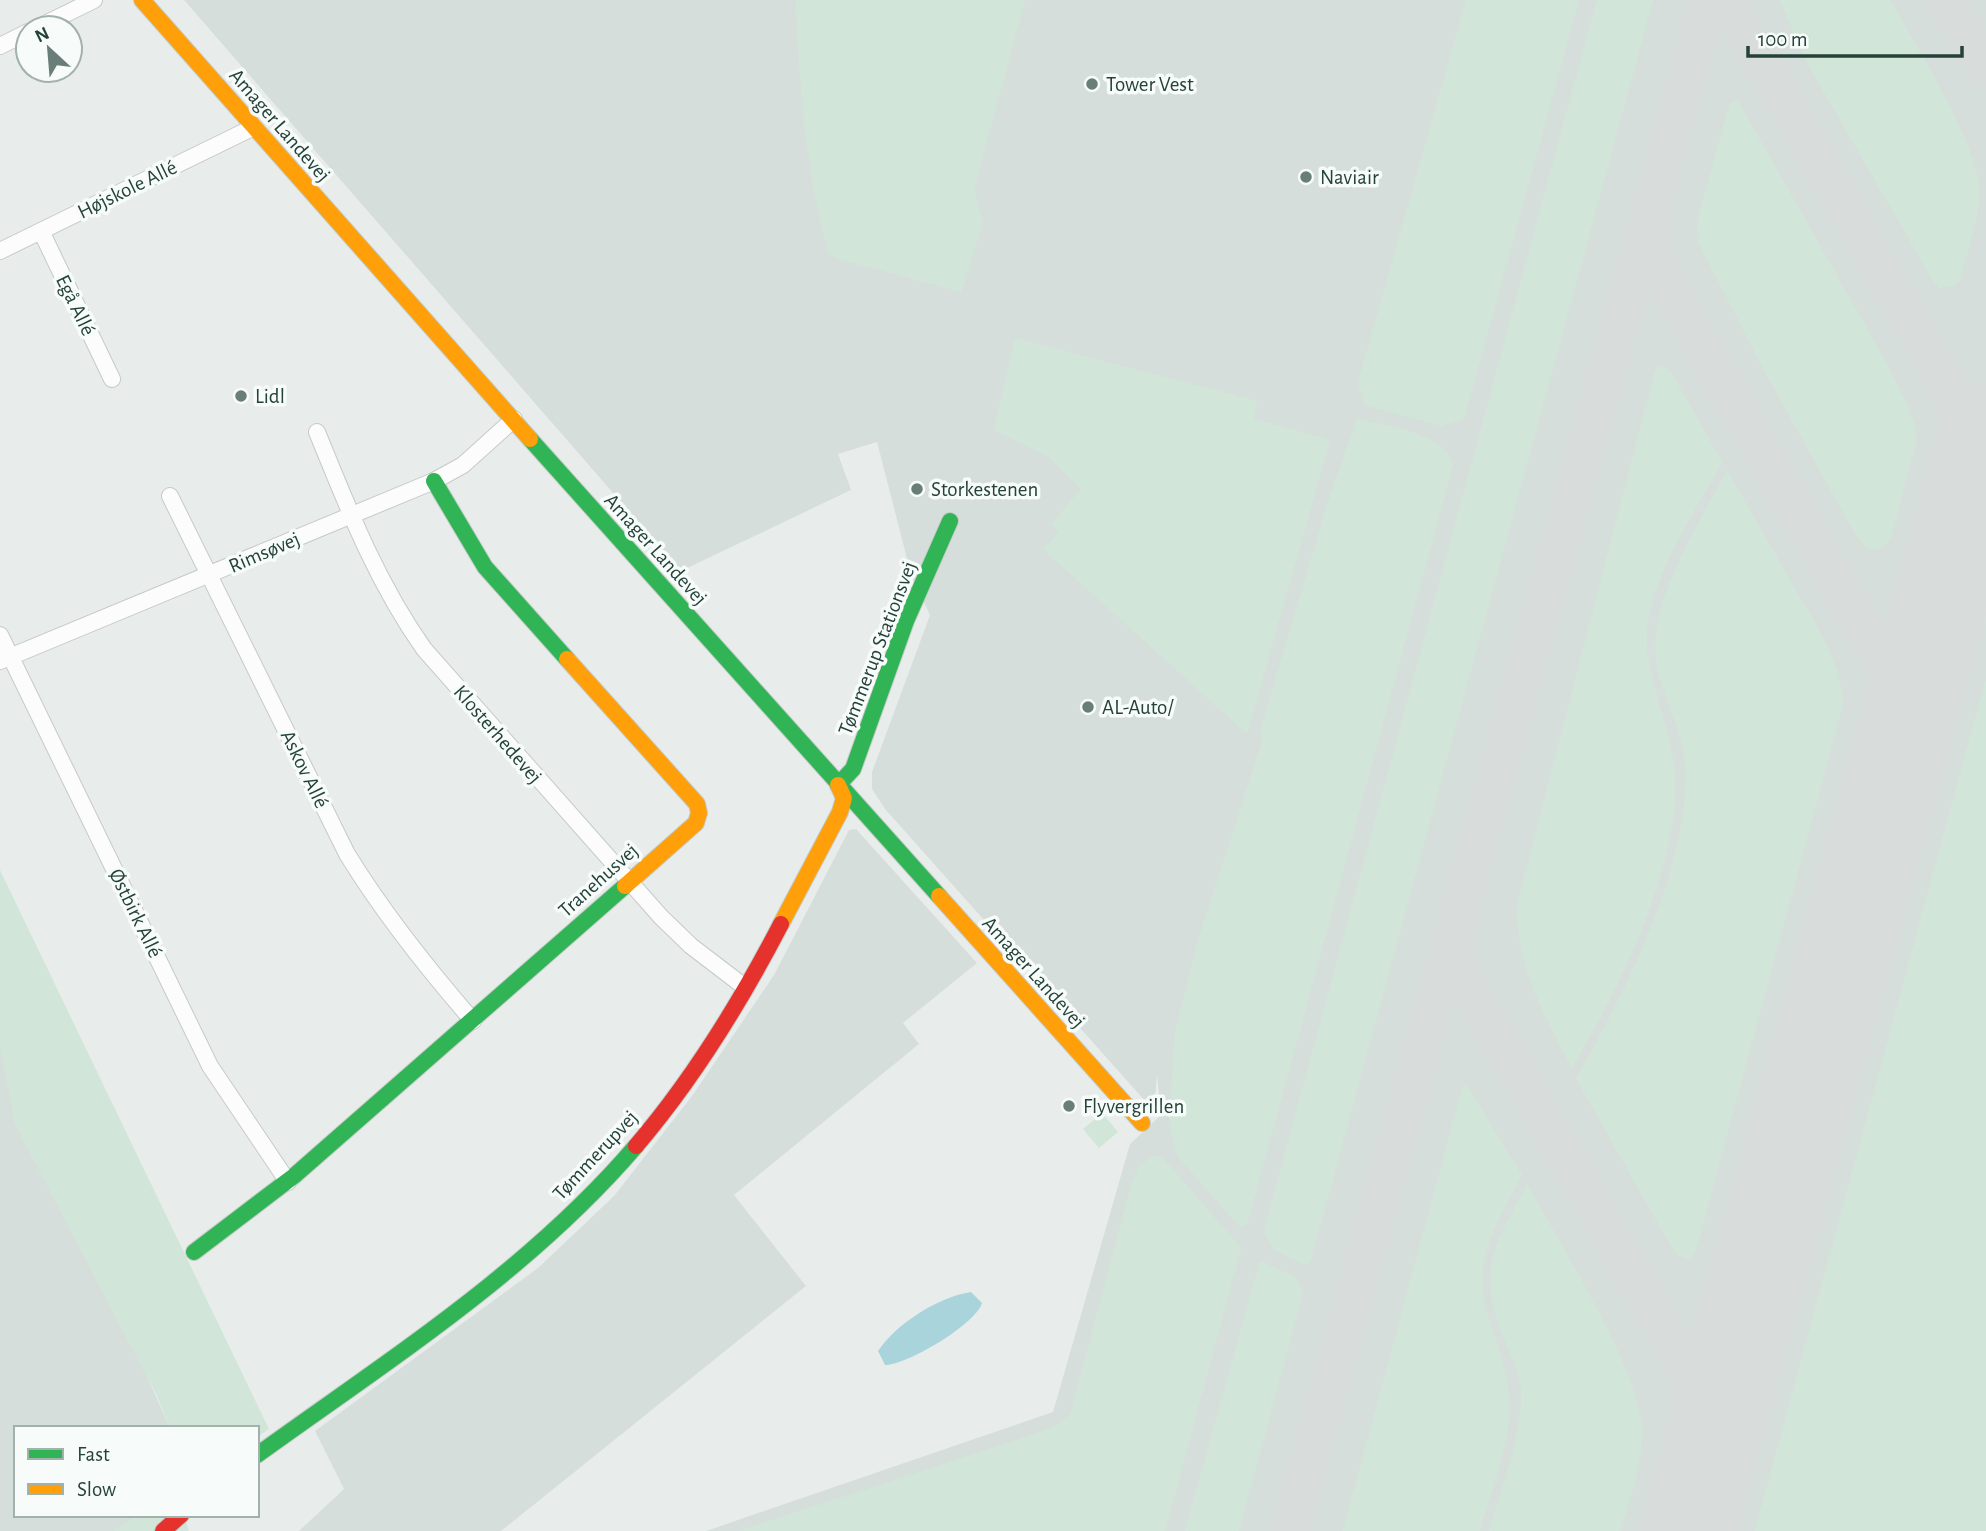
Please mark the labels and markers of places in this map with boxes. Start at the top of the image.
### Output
place label: Tower Vest [1106,74,1194,95]
marker: Tower Vest [1084,76,1100,92]
place label: Naviair [1320,167,1379,188]
marker: Naviair [1298,169,1314,185]
place label: Lidl [255,386,285,407]
marker: Lidl [233,388,249,404]
place label: Storkestenen [931,479,1038,500]
marker: Storkestenen [909,481,925,497]
place label: AL-Auto/ [1102,697,1174,718]
marker: AL-Auto/ [1080,699,1096,715]
place label: Flyvergrillen [1083,1096,1184,1117]
marker: Flyvergrillen [1061,1098,1077,1114]

